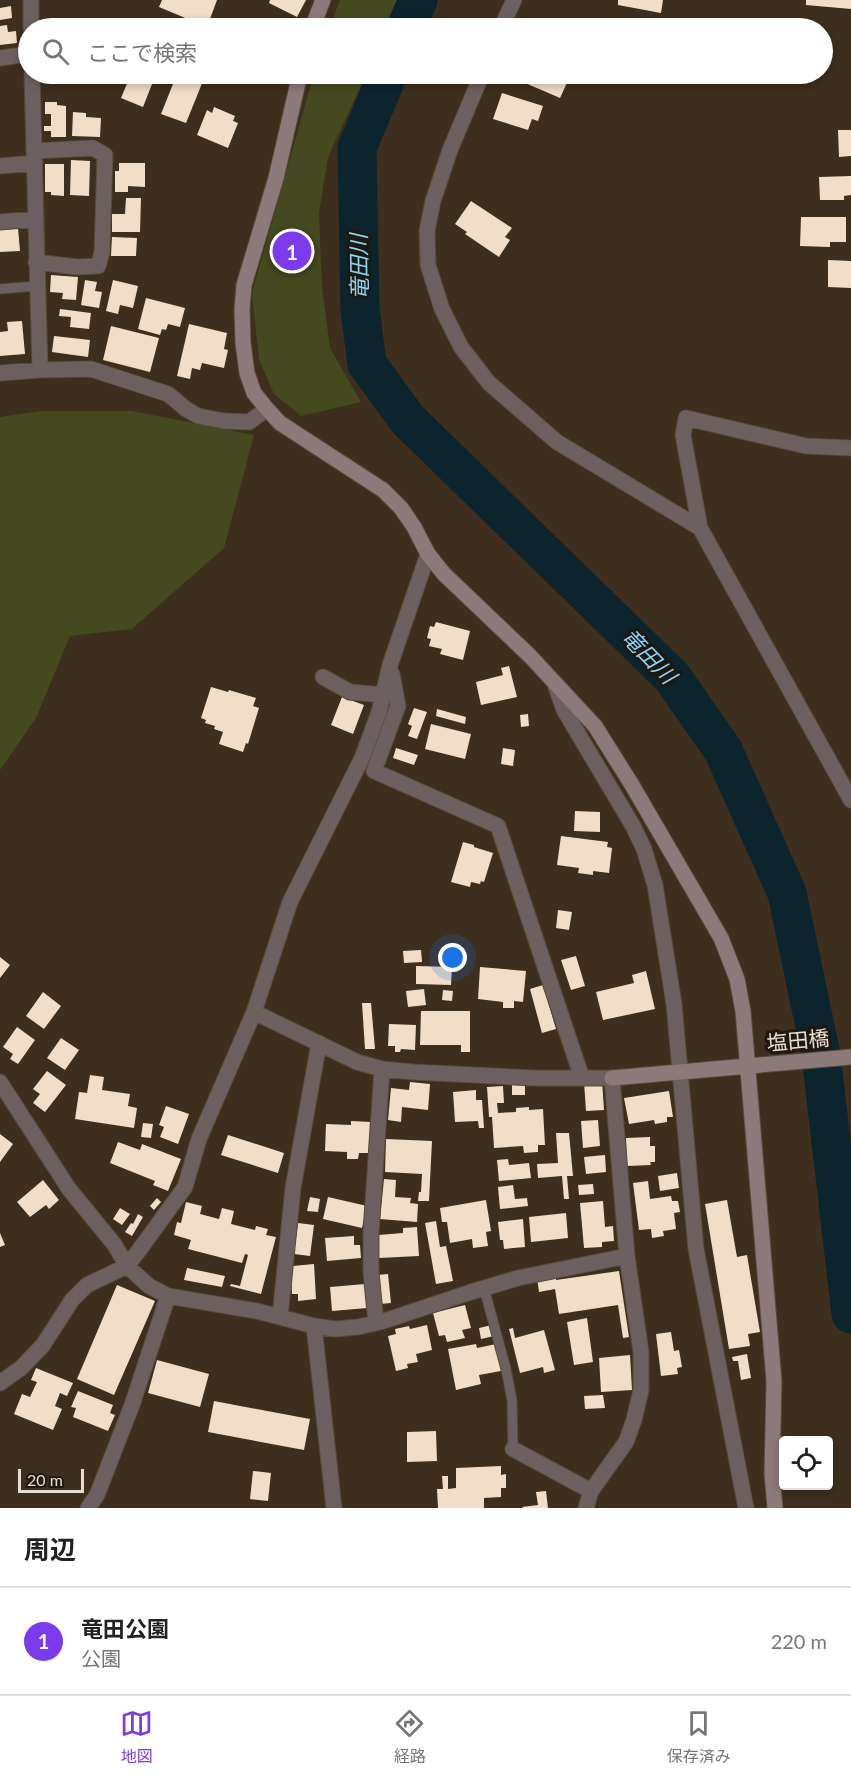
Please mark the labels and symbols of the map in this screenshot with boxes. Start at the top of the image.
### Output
pin: 1 [272,228,312,274]
water label: 竜田川 [344,232,373,300]
water label: 竜田川 [617,623,683,690]
your location [438,943,467,972]
street label: 塩田橋 [765,1024,830,1055]
scale bar [18,1466,84,1494]

